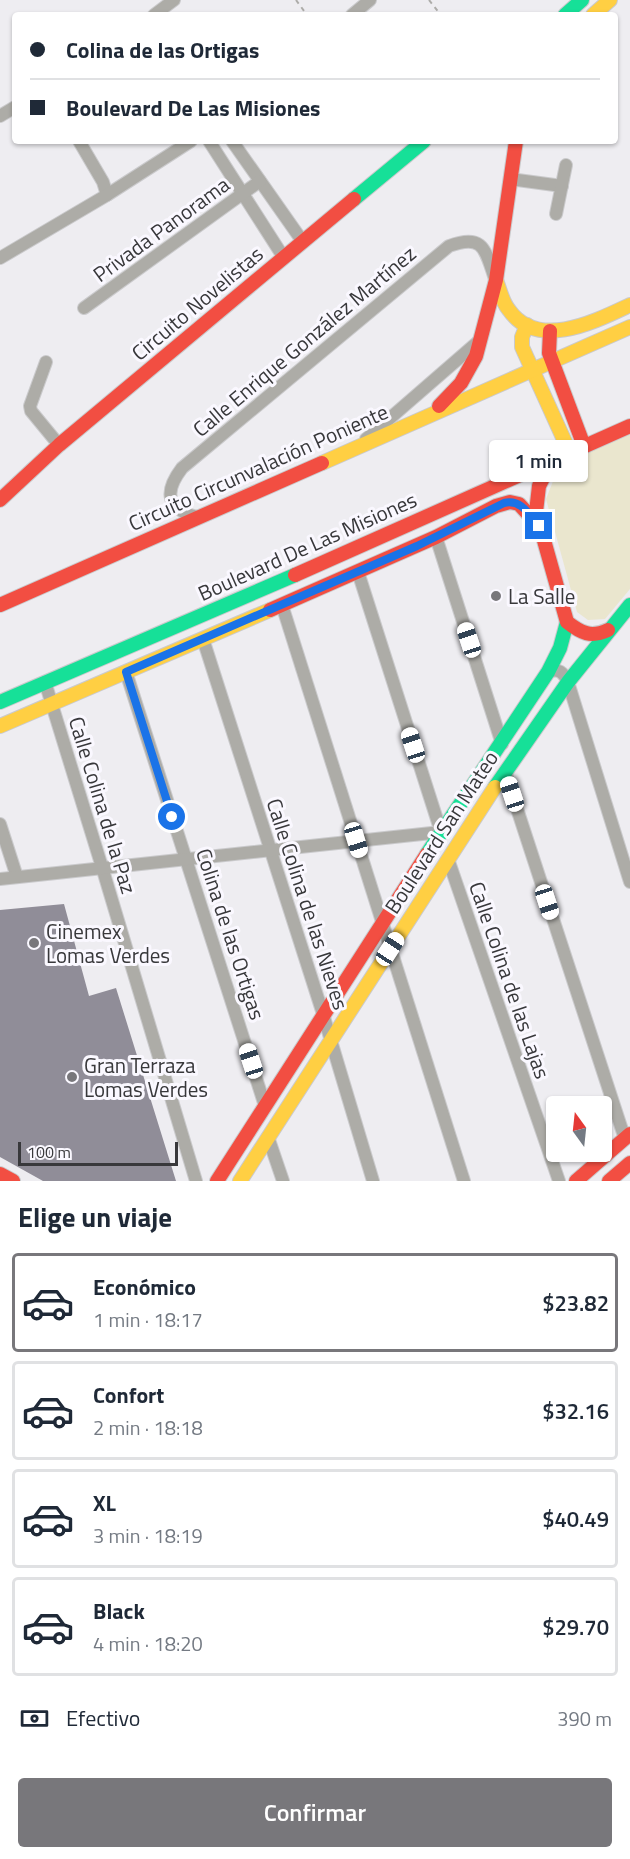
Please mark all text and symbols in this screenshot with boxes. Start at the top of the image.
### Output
text: Colina de las Ortigas [66,33,259,67]
text: Boulevard De Las Misiones [66,91,321,125]
street label: Privada Panorama [86,168,236,290]
street label: Circuito Novelistas [124,238,270,368]
street label: Calle Enrique González Martínez [185,238,423,444]
street label: Circuito Circunvalación Poniente [123,395,393,539]
callout: 1 min [490,439,588,481]
text: 1 min [514,445,563,476]
street label: Boulevard De Las Misiones [192,483,422,609]
route end [525,512,552,539]
place label: La Salle [508,580,575,612]
marker: La Salle [489,589,503,603]
car [455,620,483,660]
street label: Calle Colina de la Paz [61,712,145,898]
car [399,725,427,765]
street label: Boulevard San Mateo [376,744,506,920]
car [498,774,526,814]
street label: Calle Colina de las Nieves [259,794,357,1014]
route start [158,803,185,830]
car [342,820,370,860]
street label: Colina de las Ortigas [188,844,274,1024]
street label: Calle Colina de las Lajas [461,877,559,1083]
car [533,882,561,922]
place label: Cinemex Lomas Verdes [46,915,170,971]
car [373,929,407,969]
marker: Cinemex Lomas Verdes [27,936,41,950]
car [237,1041,265,1081]
place label: Gran Terraza Lomas Verdes [84,1049,208,1105]
marker: Gran Terraza Lomas Verdes [65,1070,79,1084]
north arrow [546,1096,612,1162]
map controls [546,1096,612,1162]
scale bar [18,1139,178,1166]
text: 100 m [27,1140,71,1164]
text: Elige un viaje [18,1196,172,1237]
text: Económico [93,1270,196,1304]
icon: car [21,1276,75,1330]
text: $23.82 [542,1286,609,1320]
text: 1 min · 18:17 [93,1304,203,1335]
text: Confort [93,1378,164,1412]
icon: car [21,1384,75,1438]
text: $32.16 [542,1394,609,1428]
text: 2 min · 18:18 [93,1412,203,1443]
text: XL [93,1486,116,1520]
icon: car [21,1492,75,1546]
text: $40.49 [542,1502,609,1536]
text: 3 min · 18:19 [93,1520,203,1551]
text: Black [93,1594,145,1628]
icon: car [21,1600,75,1654]
text: $29.70 [542,1610,609,1644]
text: 4 min · 18:20 [93,1628,203,1659]
text: Efectivo [66,1701,140,1735]
icon: cash [18,1702,51,1735]
text: 390 m [557,1703,612,1734]
button: Confirmar [18,1778,612,1847]

